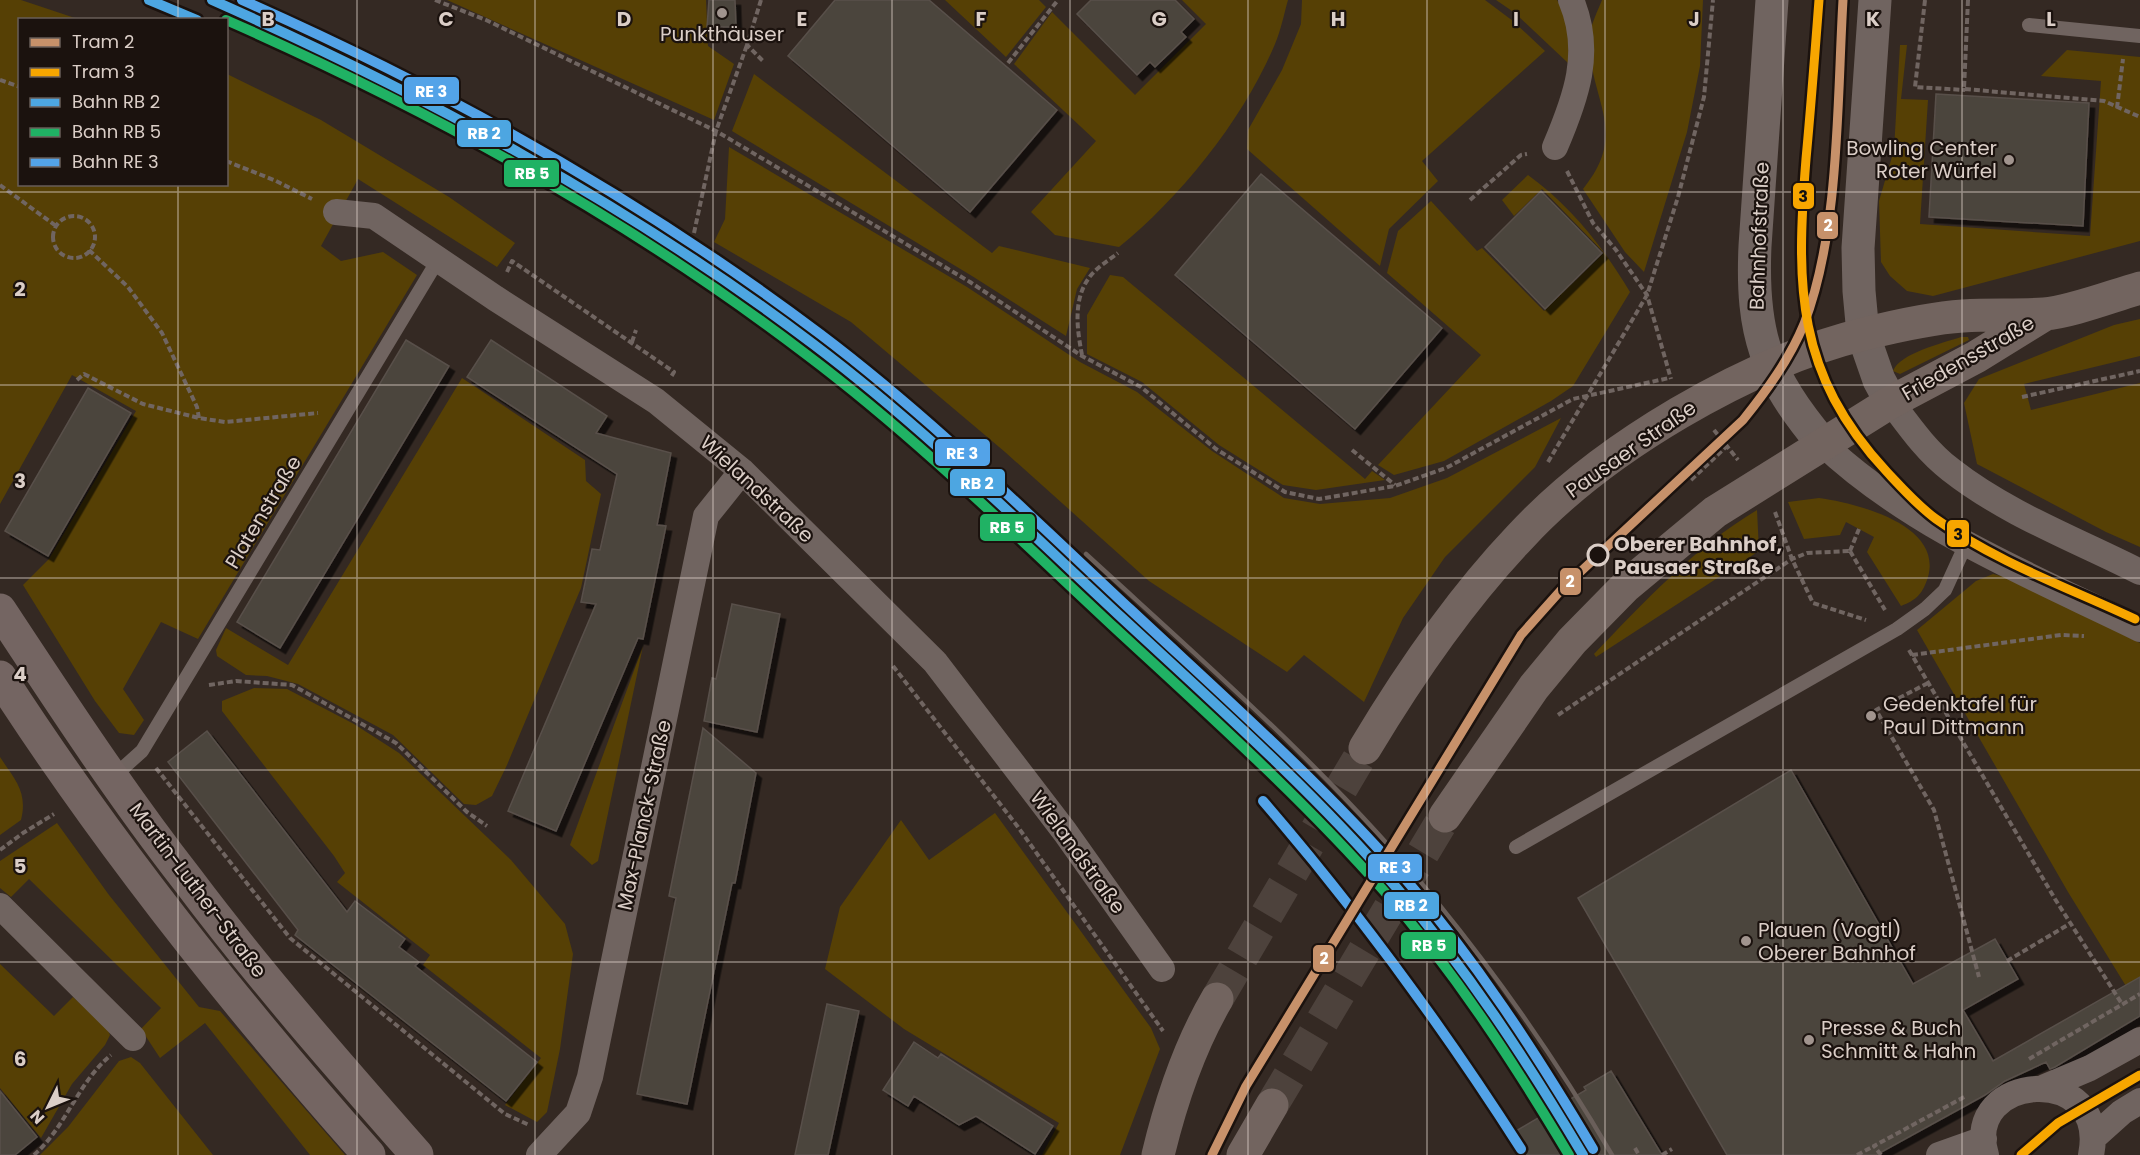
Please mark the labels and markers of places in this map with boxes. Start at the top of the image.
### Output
marker: Punkthäuser [715,6,729,20]
place label: Punkthäuser [660,20,784,48]
place label: Bowling Center Roter Würfel [1846,134,1997,185]
marker: Bowling Center Roter Würfel [2002,153,2016,167]
place label: Oberer Bahnhof, Pausaer Straße [1614,530,1782,581]
marker: Oberer Bahnhof, Pausaer Straße [1587,544,1609,566]
place label: Gedenktafel für Paul Dittmann [1883,690,2037,741]
marker: Gedenktafel für Paul Dittmann [1864,709,1878,723]
place label: Plauen (Vogtl) Oberer Bahnhof [1758,916,1916,967]
marker: Plauen (Vogtl) Oberer Bahnhof [1739,934,1753,948]
place label: Presse & Buch Schmitt & Hahn [1821,1014,1976,1065]
marker: Presse & Buch Schmitt & Hahn [1802,1033,1816,1047]

